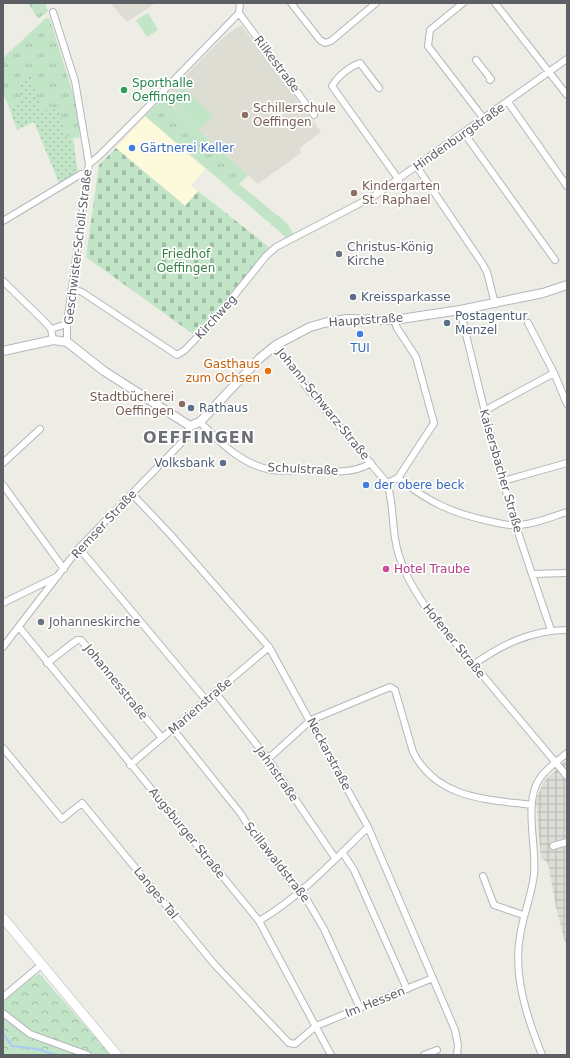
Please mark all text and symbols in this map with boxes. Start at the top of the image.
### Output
street label: Rilkestraße [251,33,303,95]
place label: Sporthalle Oeffingen [132,76,193,104]
marker: Sporthalle Oeffingen [119,85,129,95]
street label: Hindenburgstraße [411,100,507,174]
place label: Schillerschule Oeffingen [253,101,336,129]
marker: Schillerschule Oeffingen [240,110,250,120]
place label: Gärtnerei Keller [140,141,234,155]
marker: Gärtnerei Keller [127,143,137,153]
street label: Geschwister-Scholl-Straße [61,168,95,326]
place label: Kindergarten St. Raphael [362,179,440,207]
marker: Kindergarten St. Raphael [349,188,359,198]
place label: Christus-König Kirche [347,240,434,268]
park label: Friedhof Oeffingen [157,247,215,275]
marker: Christus-König Kirche [334,249,344,259]
place label: Kreissparkasse [361,290,451,304]
street label: Kirchweg [192,292,240,342]
marker: Kreissparkasse [348,292,358,302]
place label: Postagentur Menzel [455,309,527,337]
street label: Hauptstraße [328,310,404,330]
marker: Postagentur Menzel [442,318,452,328]
marker: TUI [355,329,365,339]
place label: TUI [349,341,370,355]
street label: Johann-Schwarz-Straße [273,345,372,463]
place label: Gasthaus zum Ochsen [186,357,260,385]
marker: Gasthaus zum Ochsen [263,366,273,376]
place label: Stadtbücherei Oeffingen [90,390,174,418]
marker: Stadtbücherei Oeffingen [177,399,187,409]
place label: Rathaus [199,401,248,415]
marker: Rathaus [186,403,196,413]
street label: Kaisersbacher Straße [477,408,525,534]
district label: OEFFINGEN [143,428,255,447]
place label: Volksbank [154,456,215,470]
marker: Volksbank [218,458,228,468]
street label: Schulstraße [267,460,339,478]
place label: der obere beck [374,478,465,492]
marker: der obere beck [361,480,371,490]
street label: Remser Straße [69,487,139,561]
place label: Hotel Traube [394,562,470,576]
marker: Hotel Traube [381,564,391,574]
street label: Hofener Straße [420,601,488,681]
place label: Johanneskirche [48,615,140,629]
marker: Johanneskirche [36,617,46,627]
street label: Johannesstraße [81,641,151,722]
street label: Marienstraße [166,675,234,737]
street label: Neckarstraße [304,715,354,793]
street label: Jahnstraße [252,743,301,804]
street label: Augsburger Straße [146,785,228,881]
street label: Scillawaldstraße [241,819,313,905]
street label: Langes Tal [131,864,181,922]
street label: Im Hessen [343,984,407,1020]

